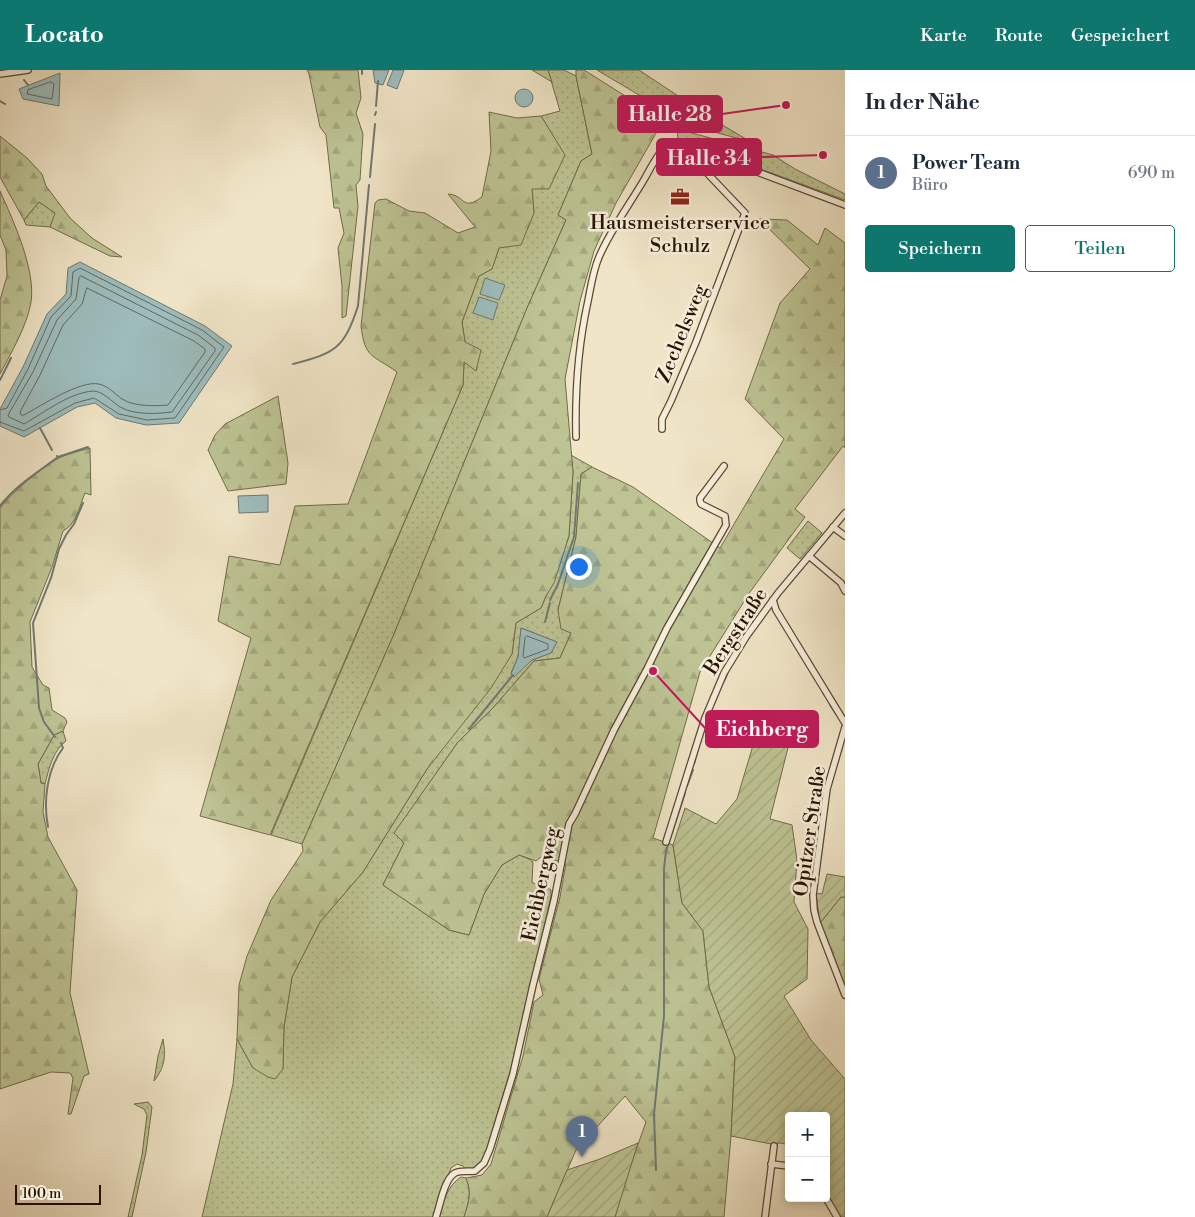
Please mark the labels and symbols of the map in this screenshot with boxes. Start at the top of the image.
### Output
callout: Halle 28 [618,96,722,132]
text: Halle 28 [628,102,712,128]
callout: Halle 34 [657,139,761,175]
text: Halle 34 [667,146,751,172]
office icon: Hausmeisterservice Schulz [669,186,691,208]
place label: Hausmeisterservice Schulz [590,211,770,259]
street label: Zechelsweg [651,280,714,387]
your location [566,554,592,580]
street label: Bergstraße [698,583,774,681]
callout: Eichberg [706,711,818,747]
text: Eichberg [716,717,809,743]
street label: Opitzer Straße [789,764,832,898]
street label: Eichbergweg [517,824,566,944]
pin: 1 [566,1116,598,1157]
scale bar [15,1182,101,1205]

